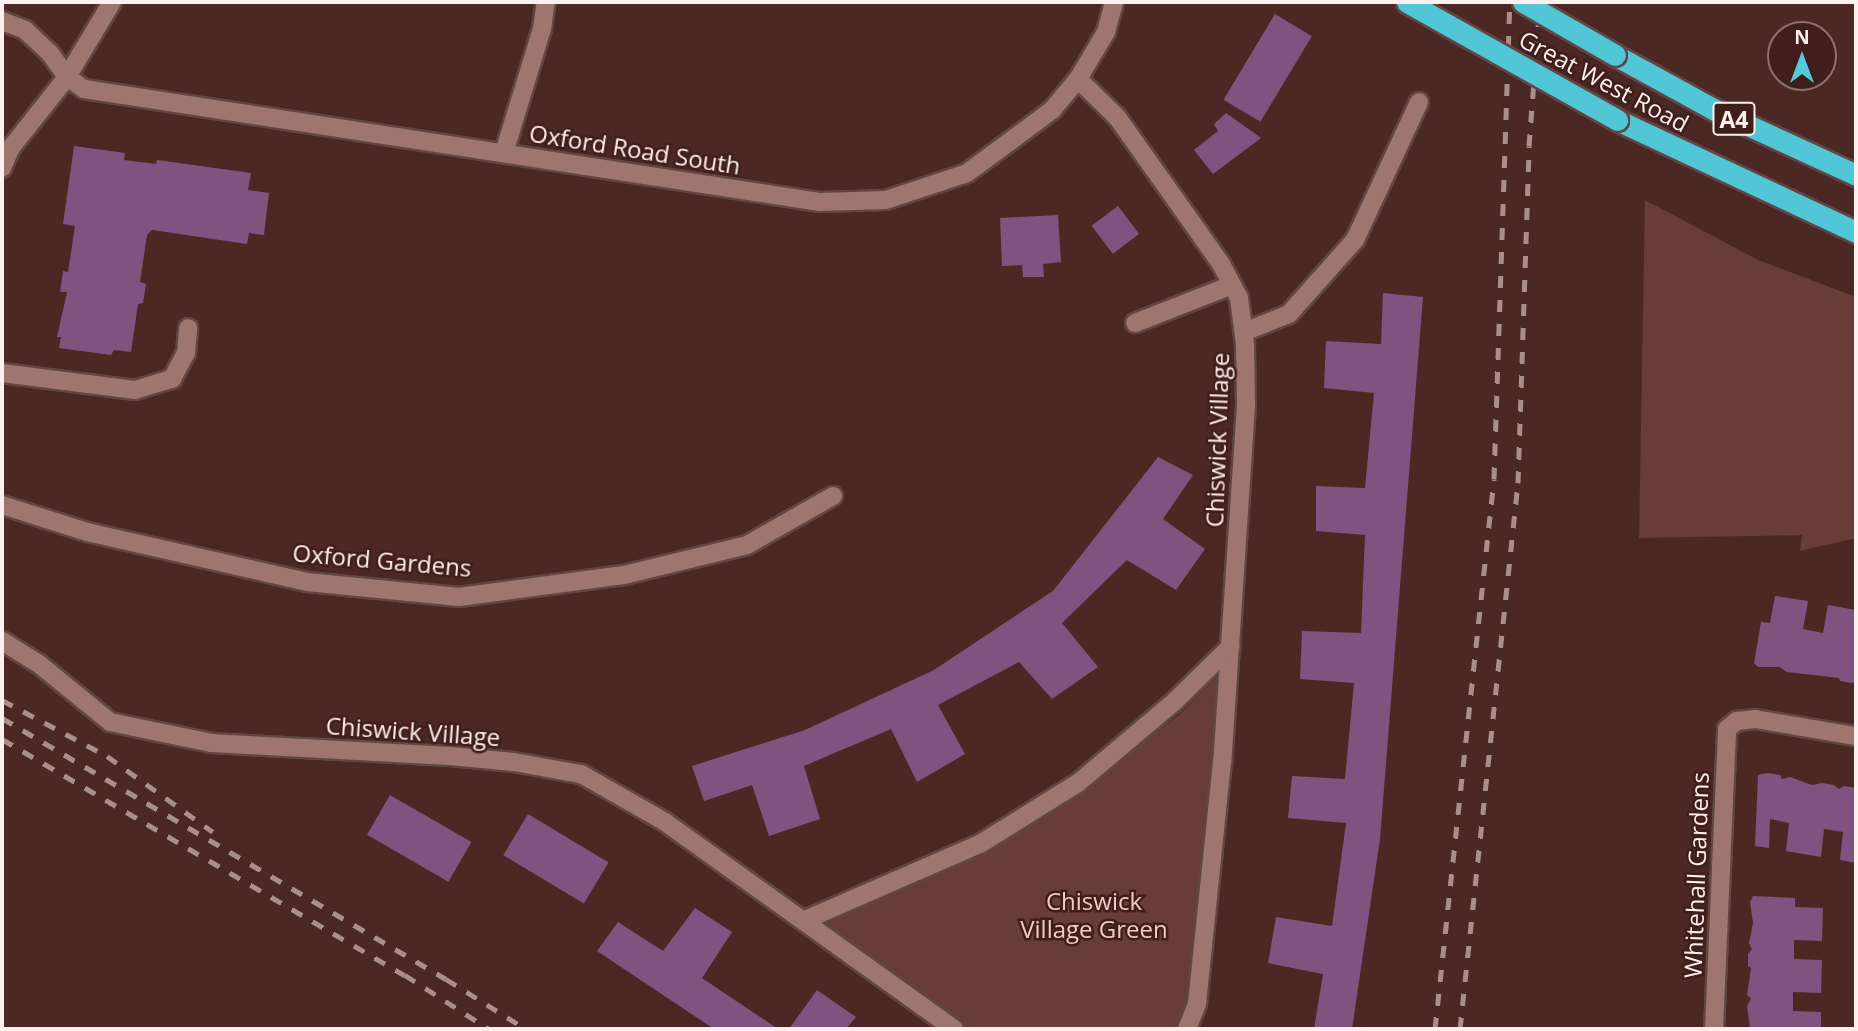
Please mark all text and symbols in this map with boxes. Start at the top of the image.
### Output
north arrow [1767,21,1837,91]
street label: Great West Road [1514,24,1694,138]
text: N [1794,24,1810,50]
road number: A4 [1711,100,1757,138]
street label: Oxford Road South [527,118,743,180]
street label: Chiswick Village [1200,352,1234,528]
street label: Oxford Gardens [291,538,473,582]
street label: Chiswick Village [325,711,501,751]
street label: Whitehall Gardens [1678,771,1714,979]
park label: Chiswick Village Green [1020,887,1168,943]

